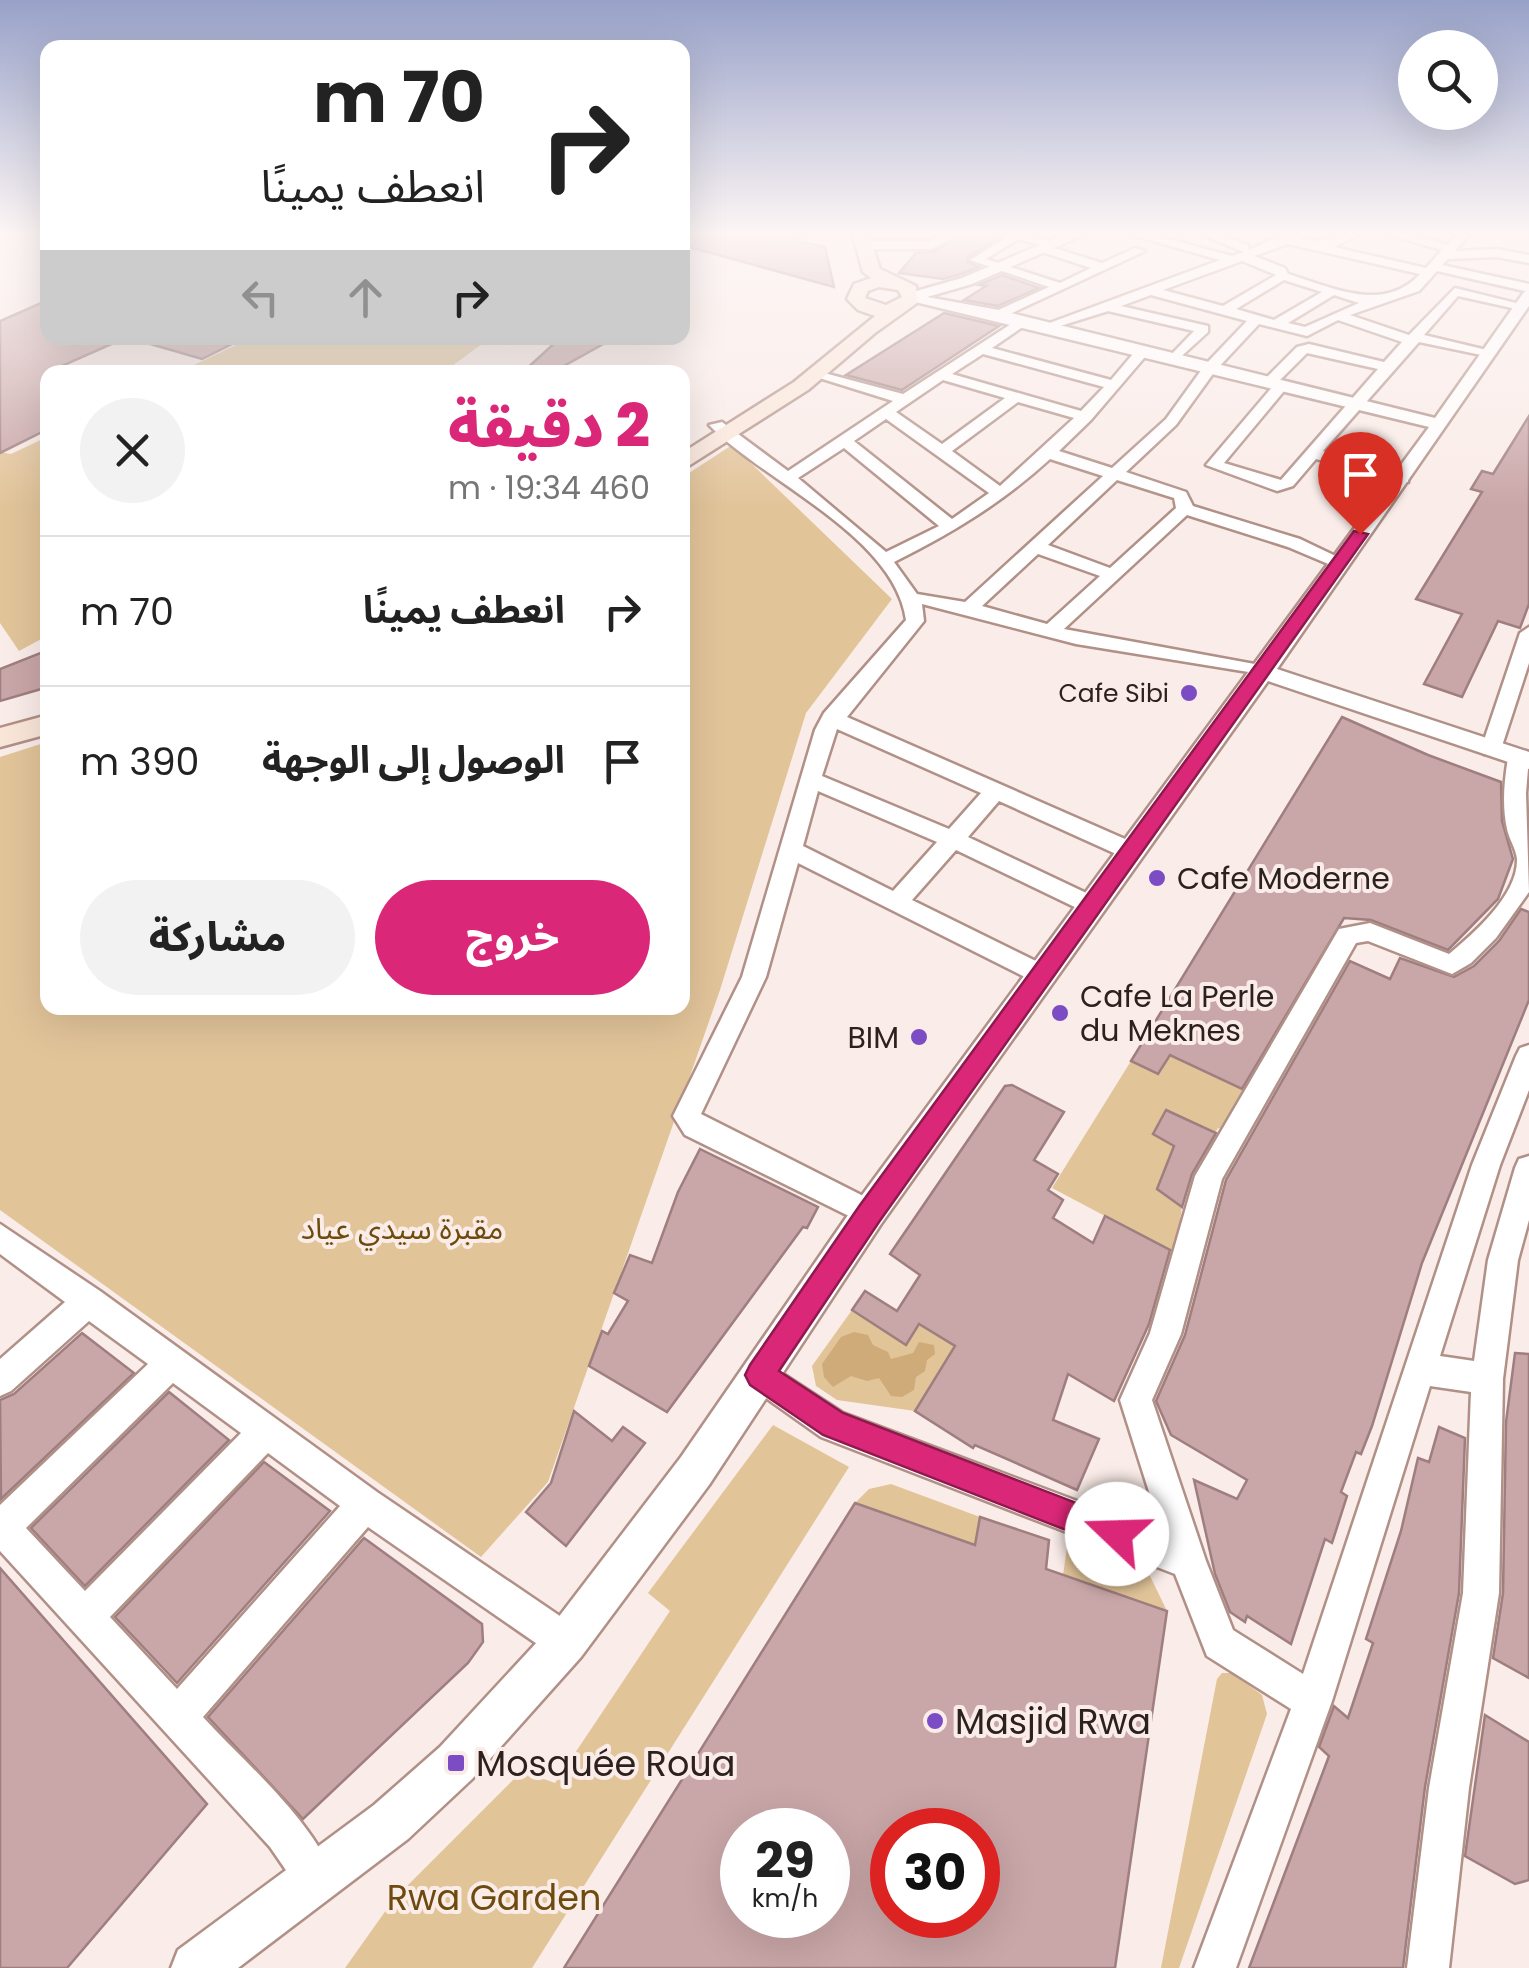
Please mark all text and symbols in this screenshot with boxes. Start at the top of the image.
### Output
map controls [1398,30,1498,130]
button: search [1398,30,1498,130]
text: 70 m [313,48,485,147]
icon: right [520,80,650,210]
text: انعطف يمينًا [261,155,485,218]
icon: left [233,270,288,325]
icon: ahead [338,270,393,325]
icon: right [443,270,498,325]
text: 2 دقيقة [448,384,650,468]
button: close [80,398,185,503]
pin [1318,432,1403,535]
icon: arrive [1333,447,1388,502]
text: 460 m · 19:34 [448,465,650,510]
text: انعطف يمينًا [363,583,565,636]
icon: right [595,584,650,639]
text: 70 m [80,585,174,638]
place label: Cafe Sibi [1059,676,1169,711]
marker: Cafe Sibi [1178,682,1200,704]
text: الوصول إلى الوجهة [262,733,565,786]
icon: arrive [595,734,650,789]
text: 390 m [80,735,199,788]
place label: Cafe Moderne [1177,857,1390,900]
marker: Cafe Moderne [1146,867,1168,889]
button: مشاركة [80,880,355,995]
button: خروج [375,880,650,995]
place label: Cafe La Perle du Meknes [1080,975,1274,1052]
marker: Cafe La Perle du Meknes [1049,1002,1071,1024]
place label: BIM [847,1016,899,1059]
marker: BIM [908,1026,930,1048]
park label: مقبرة سيدي عياد [301,1207,503,1251]
position arrow [1065,1482,1169,1586]
place label: Masjid Rwa [955,1697,1151,1746]
marker: Masjid Rwa [924,1710,946,1732]
place label: Mosquée Roua [476,1739,735,1788]
marker: Mosquée Roua [445,1752,467,1774]
speed limit sign: 30 [870,1808,1000,1938]
text: 29 [755,1825,815,1896]
park label: Rwa Garden [387,1873,601,1922]
text: km/h [752,1881,818,1916]

